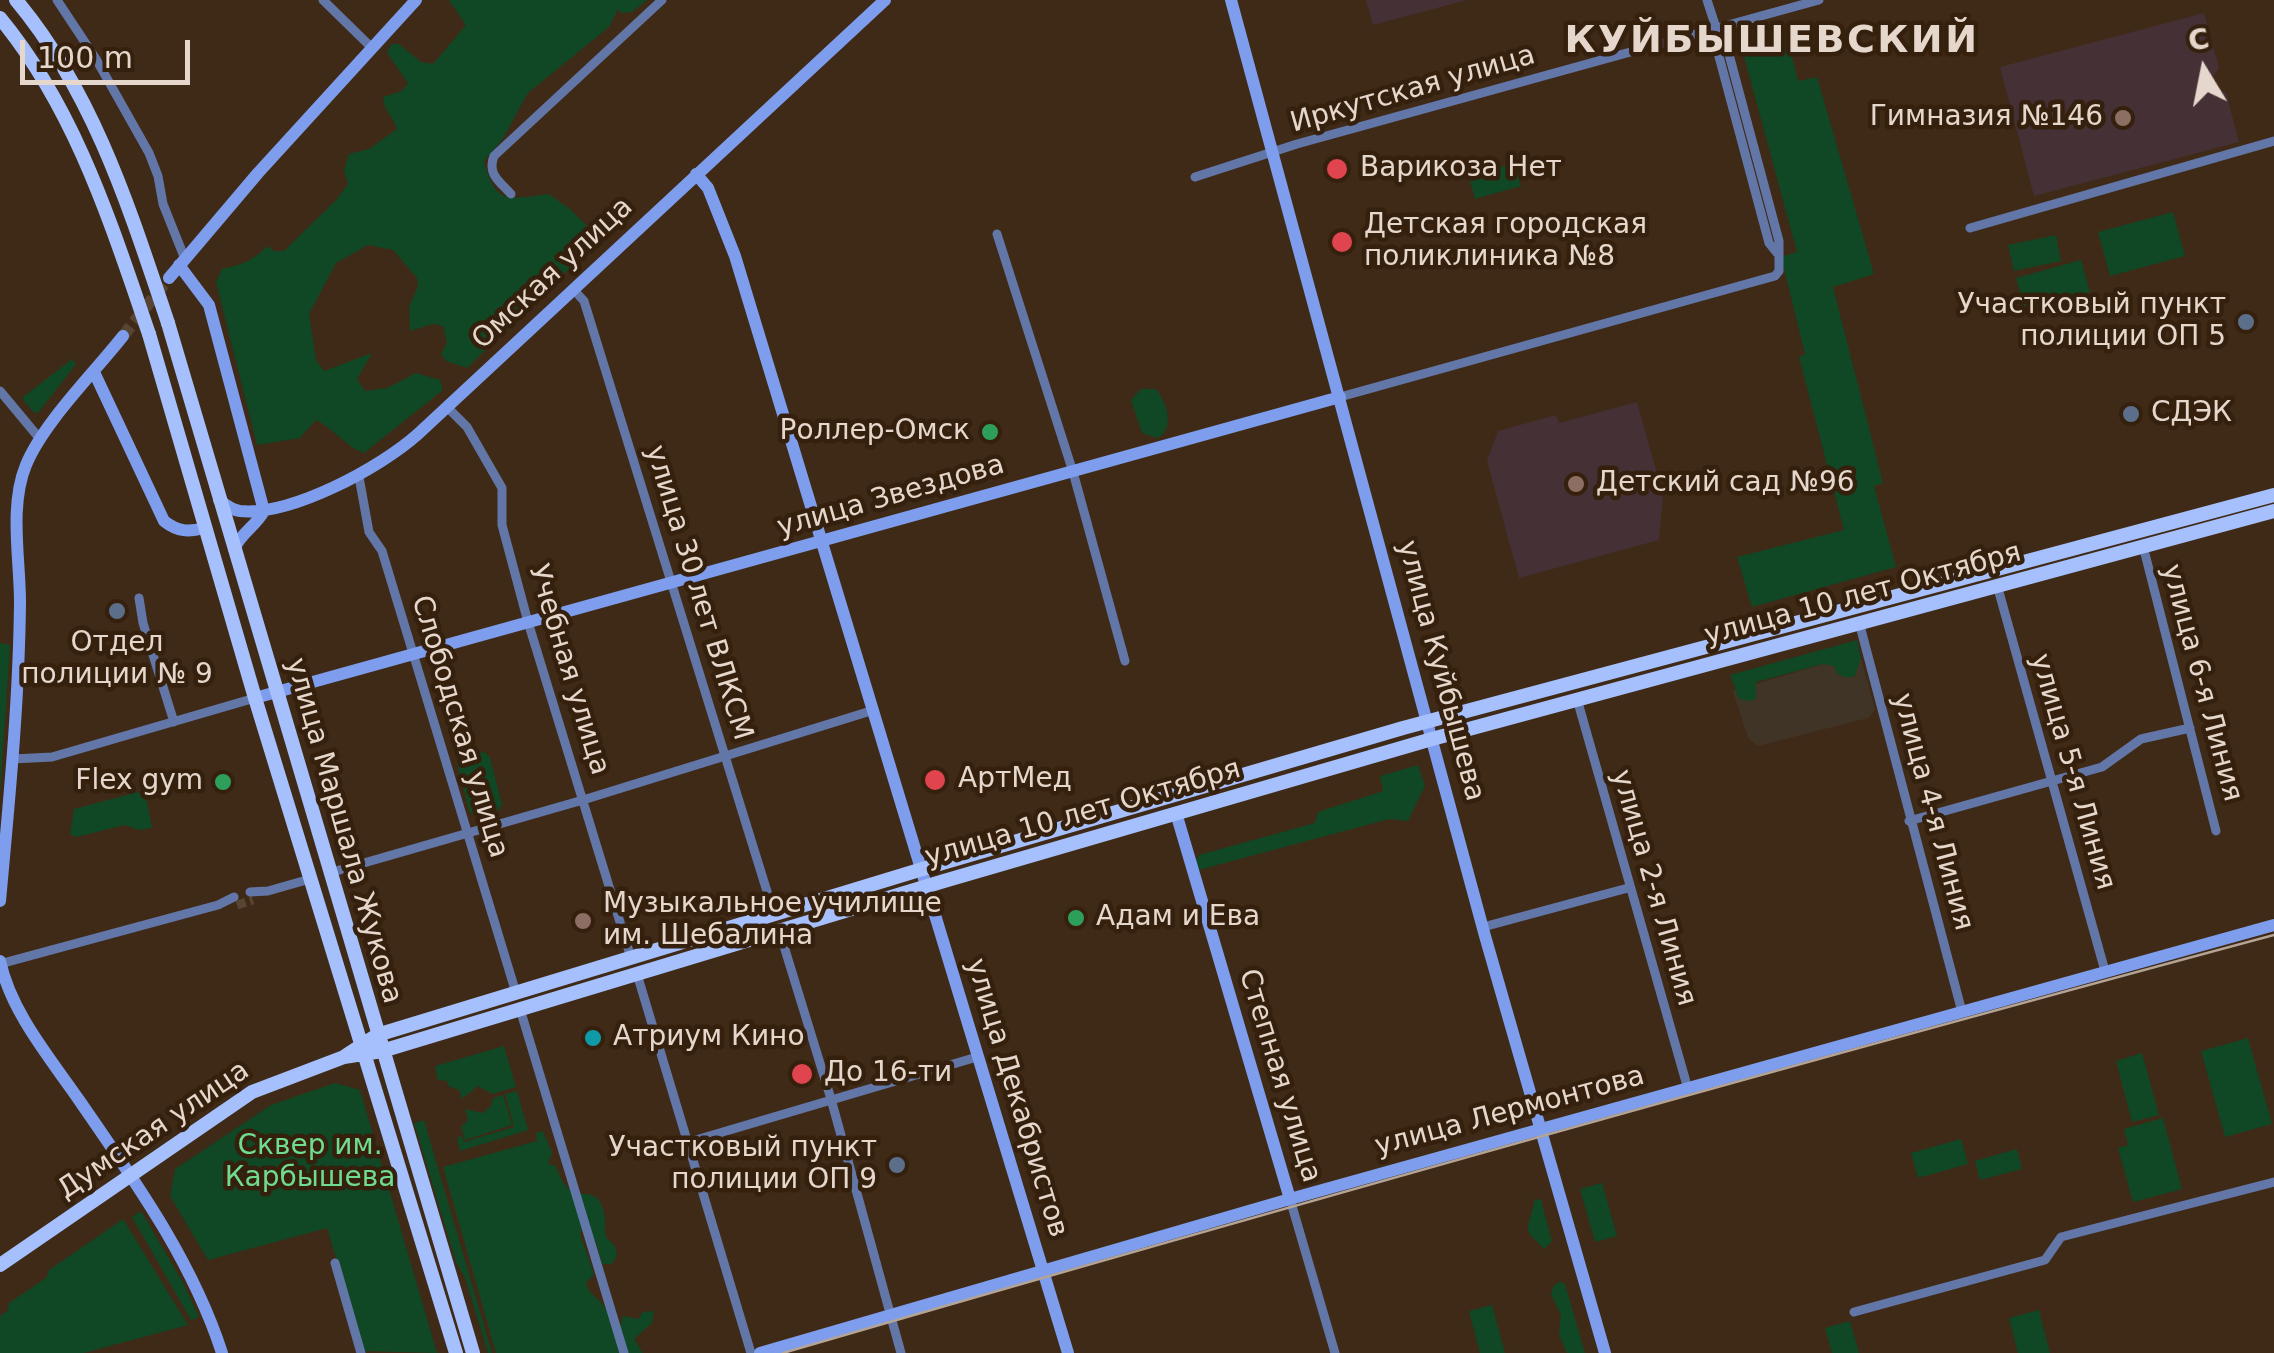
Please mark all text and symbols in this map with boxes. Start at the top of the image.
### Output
district label: КУЙБЫШЕВСКИЙ [1565,19,1979,65]
scale bar [25,20,195,82]
north arrow [2154,20,2254,120]
text: С [2186,22,2212,58]
street label: Иркутская улица [1287,39,1539,141]
text: 100 m [37,40,133,75]
place label: Гимназия №146 [1870,101,2103,135]
marker: Гимназия №146 [2112,107,2134,129]
place label: Варикоза Нет [1360,152,1562,186]
marker: Варикоза Нет [1324,156,1350,182]
street label: Омская улица [466,191,640,357]
place label: Детская городская поликлиника №8 [1364,209,1647,275]
marker: Детская городская поликлиника №8 [1329,229,1355,255]
place label: Участковый пункт полиции ОП 5 [1957,289,2226,355]
marker: Участковый пункт полиции ОП 5 [2235,311,2257,333]
place label: СДЭК [2151,397,2232,431]
marker: СДЭК [2120,403,2142,425]
place label: Роллер-Омск [780,415,970,449]
marker: Роллер-Омск [979,421,1001,443]
street label: улица 30 лет ВЛКСМ [637,442,759,744]
street label: улица Звездова [774,449,1008,545]
place label: Детский сад №96 [1596,467,1855,501]
marker: Детский сад №96 [1565,473,1587,495]
street label: улица Куйбышева [1389,537,1491,805]
street label: улица 10 лет Октября [1701,537,2025,653]
street label: Учебная улица [520,561,616,779]
street label: улица 6-я Линия [2153,561,2249,805]
street label: Слободская улица [403,592,515,862]
marker: Отдел полиции № 9 [106,600,128,622]
place label: Отдел полиции № 9 [21,627,213,693]
street label: улица 5-я Линия [2022,650,2122,894]
street label: улица Маршала Жукова [278,654,408,1008]
street label: улица 4-я Линия [1884,690,1980,934]
street label: улица 10 лет Октября [921,753,1245,875]
place label: АртМед [958,763,1072,797]
place label: Flex gym [75,765,203,799]
street label: улица 2-я Линия [1603,766,1703,1010]
marker: АртМед [922,767,948,793]
marker: Flex gym [212,771,234,793]
place label: Музыкальное училище им. Шебалина [603,888,942,954]
place label: Адам и Ева [1096,901,1260,935]
marker: Адам и Ева [1065,907,1087,929]
marker: Музыкальное училище им. Шебалина [572,910,594,932]
street label: улица Декабристов [958,955,1074,1241]
street label: Степная улица [1231,965,1327,1187]
place label: Атриум Кино [613,1021,805,1055]
marker: Атриум Кино [582,1027,604,1049]
street label: Думская улица [52,1055,256,1207]
place label: До 16-ти [824,1057,952,1091]
street label: улица Лермонтова [1372,1060,1648,1164]
marker: До 16-ти [789,1061,815,1087]
park label: Сквер им. Карбышева [225,1130,395,1196]
place label: Участковый пункт полиции ОП 9 [608,1132,877,1198]
marker: Участковый пункт полиции ОП 9 [886,1154,908,1176]

